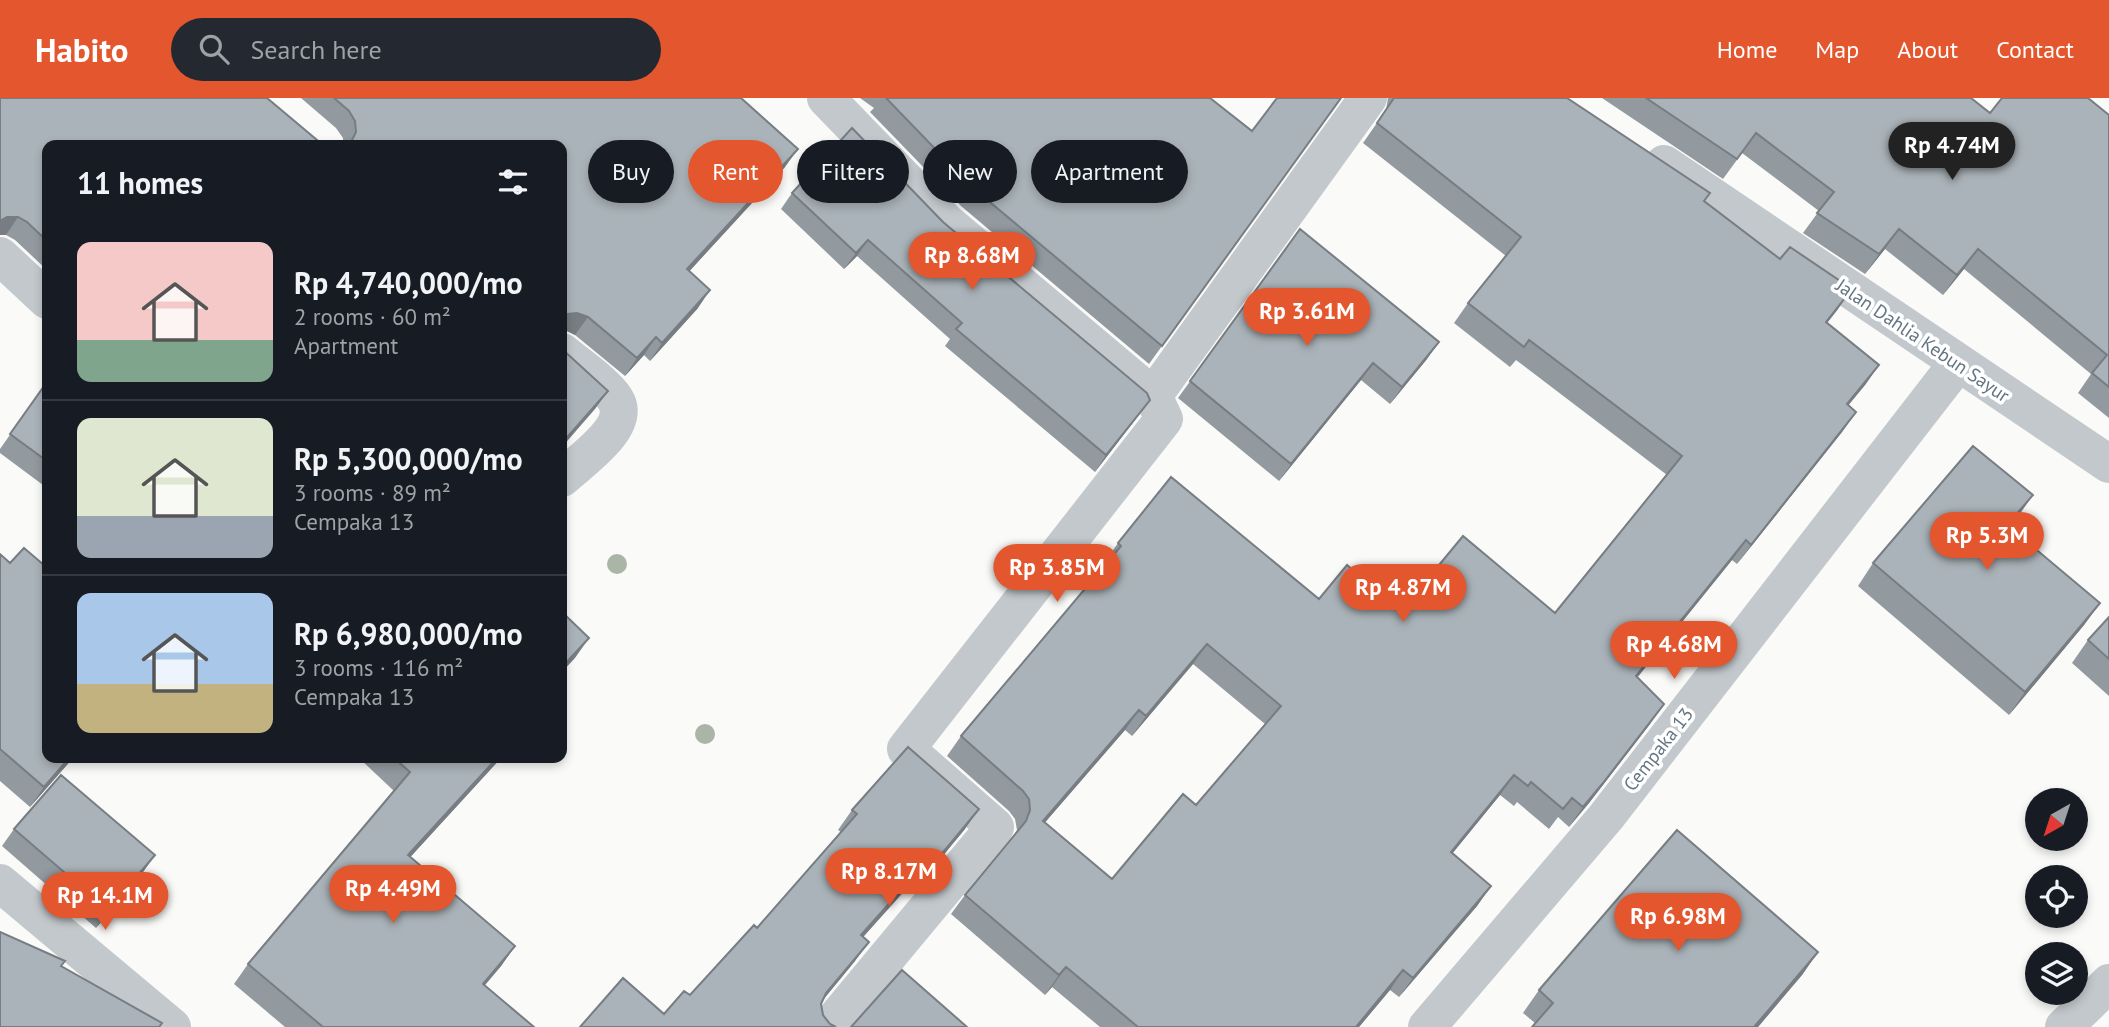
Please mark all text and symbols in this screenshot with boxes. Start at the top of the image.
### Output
search box [171,18,661,81]
text: Habito [35,28,129,71]
icon: search [195,30,233,68]
text: Search here [251,33,382,66]
text: Home [1717,34,1777,65]
text: Map [1815,34,1859,65]
text: About [1897,34,1958,65]
text: Contact [1996,34,2074,65]
pin: Rp 4.74M [1880,122,2024,182]
text: Rp 4.74M [1904,130,2000,159]
chip: Buy [588,140,674,203]
chip: Rent [688,140,783,203]
chip: Filters [797,140,909,203]
chip: New [923,140,1017,203]
chip: Apartment [1031,140,1188,203]
text: 11 homes [77,163,203,202]
icon: filters [494,163,532,201]
pin: Rp 8.68M [900,232,1044,292]
text: Rp 8.68M [924,240,1020,269]
text: Rp 4,740,000/mo [294,263,523,302]
icon: home [133,270,217,354]
street label: Jalan Dahlia Kebun Sayur [1831,272,2015,407]
pin: Rp 3.61M [1235,288,1379,348]
text: Rp 3.61M [1259,296,1355,325]
text: 2 rooms · 60 m² [294,302,451,331]
text: Apartment [294,331,398,360]
text: Rp 5,300,000/mo [294,439,523,478]
icon: home [133,446,217,530]
text: 3 rooms · 89 m² [294,478,451,507]
text: Cempaka 13 [294,507,414,536]
pin: Rp 5.3M [1922,512,2052,572]
text: Rp 5.3M [1946,520,2028,549]
pin: Rp 3.85M [985,545,1129,604]
text: Rp 3.85M [1009,552,1105,581]
pin: Rp 4.87M [1331,564,1475,624]
text: Rp 4.87M [1355,572,1451,601]
text: Rp 6,980,000/mo [294,614,523,653]
icon: home [133,621,217,705]
pin: Rp 4.68M [1602,622,1746,681]
text: Rp 4.68M [1626,629,1722,658]
text: 3 rooms · 116 m² [294,653,463,682]
text: Cempaka 13 [294,682,414,711]
street label: Cempaka 13 [1618,702,1698,796]
north arrow [2025,788,2088,850]
map controls [2025,788,2088,1005]
pin: Rp 8.17M [817,848,961,908]
text: Rp 8.17M [841,856,937,885]
button: locate [2025,865,2088,928]
pin: Rp 4.49M [321,866,465,925]
pin: Rp 14.1M [33,872,177,932]
text: Rp 4.49M [345,873,441,902]
text: Rp 14.1M [57,880,153,909]
pin: Rp 6.98M [1606,894,1750,953]
text: Rp 6.98M [1630,901,1726,930]
button: layers [2025,942,2088,1005]

